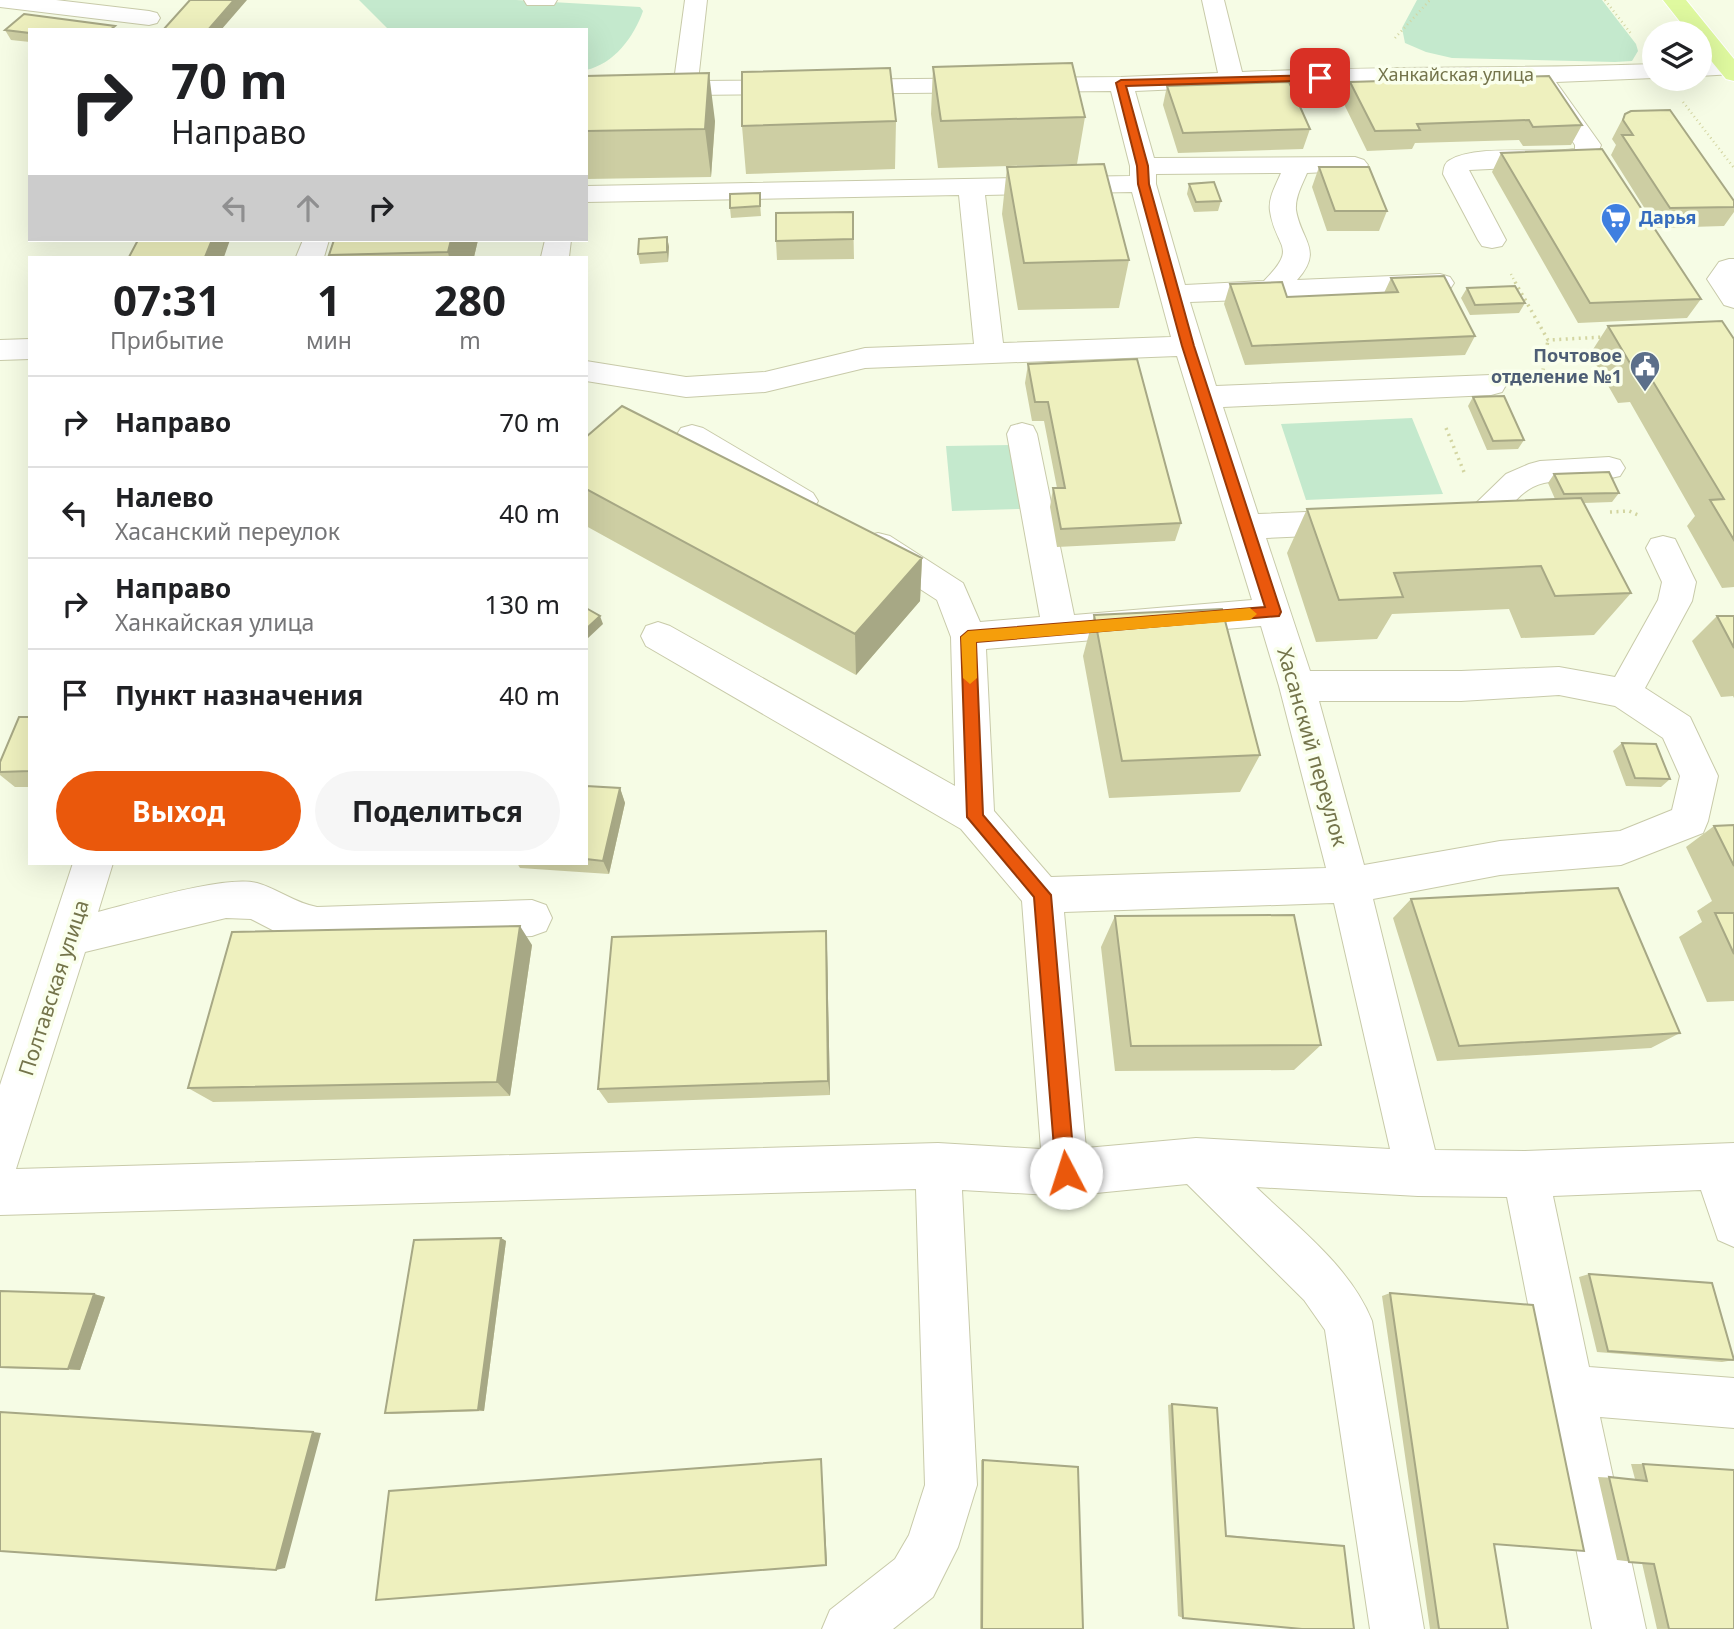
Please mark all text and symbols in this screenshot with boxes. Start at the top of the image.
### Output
map controls [1642,21,1712,91]
button: layers [1642,21,1712,91]
text: 70 m [171,47,288,113]
pin [1290,48,1350,108]
icon: right [56,56,147,147]
icon: arrive [1301,59,1339,97]
street label: Ханкайская улица [1378,62,1534,86]
text: Направо [171,110,306,153]
icon: left [216,189,254,227]
icon: ahead [289,189,327,227]
icon: right [362,189,400,227]
supermarket icon: Дарья [1599,201,1633,245]
place label: Дарья [1639,205,1696,229]
text: 07:31 [113,271,221,328]
text: 1 [317,271,341,328]
text: 280 [434,271,506,328]
text: Прибытие [110,324,224,356]
text: мин [306,324,352,356]
text: m [459,324,481,356]
place label: Почтовое отделение №1 [1491,343,1622,388]
public building icon: Почтовое отделение №1 [1628,349,1662,393]
icon: right [56,403,94,441]
text: Направо [115,404,231,440]
text: 70 m [499,404,560,440]
text: Налево [115,479,214,515]
icon: left [56,494,94,532]
text: 40 m [499,495,560,531]
text: Хасанский переулок [115,515,340,547]
text: Направо [115,570,231,606]
icon: right [56,585,94,623]
text: 130 m [484,586,560,622]
text: Ханкайская улица [115,606,314,638]
street label: Хасанский переулок [1271,644,1355,849]
icon: arrive [56,676,94,714]
text: Пункт назначения [115,677,363,713]
text: 40 m [499,677,560,713]
button: Выход [56,771,301,851]
button: Поделиться [315,771,560,851]
street label: Полтавская улица [11,896,95,1079]
position arrow [1029,1136,1103,1210]

